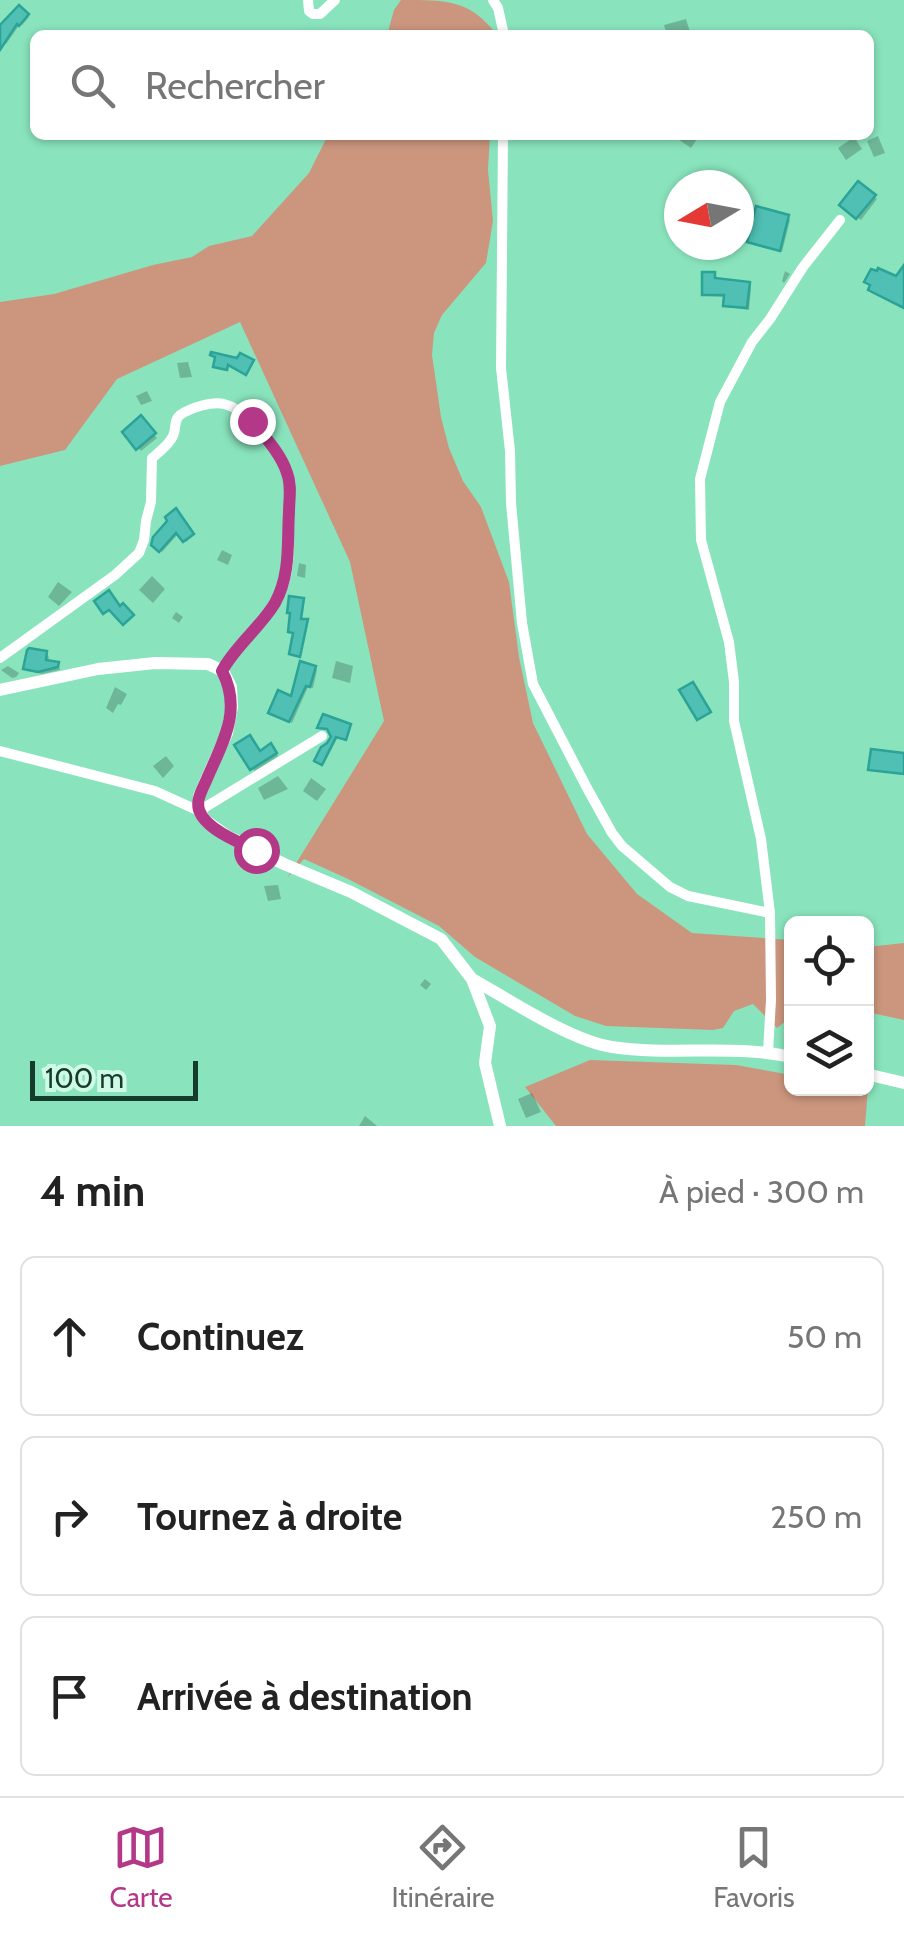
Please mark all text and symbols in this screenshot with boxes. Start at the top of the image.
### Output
search box [30,30,874,140]
icon: search [65,58,120,113]
text: Rechercher [145,62,325,109]
north arrow [664,170,754,260]
route end [230,399,276,445]
route start [234,828,280,874]
map controls [784,916,874,1096]
button: locate [784,916,874,1006]
button: layers [784,1006,874,1096]
scale bar [30,1056,198,1100]
text: 100 m [45,1061,124,1095]
text: 4 min [40,1165,145,1217]
text: À pied · 300 m [659,1172,864,1211]
icon: ahead [42,1309,97,1364]
text: Continuez [137,1313,304,1360]
text: 50 m [787,1317,862,1356]
icon: right [42,1489,97,1544]
text: Tournez à droite [137,1493,402,1540]
text: 250 m [770,1497,862,1536]
icon: arrive [42,1669,97,1724]
text: Arrivée à destination [137,1673,473,1720]
tab: Carte [109,1820,173,1914]
tab: Itinéraire [391,1820,495,1914]
tab: Favoris [713,1820,795,1914]

